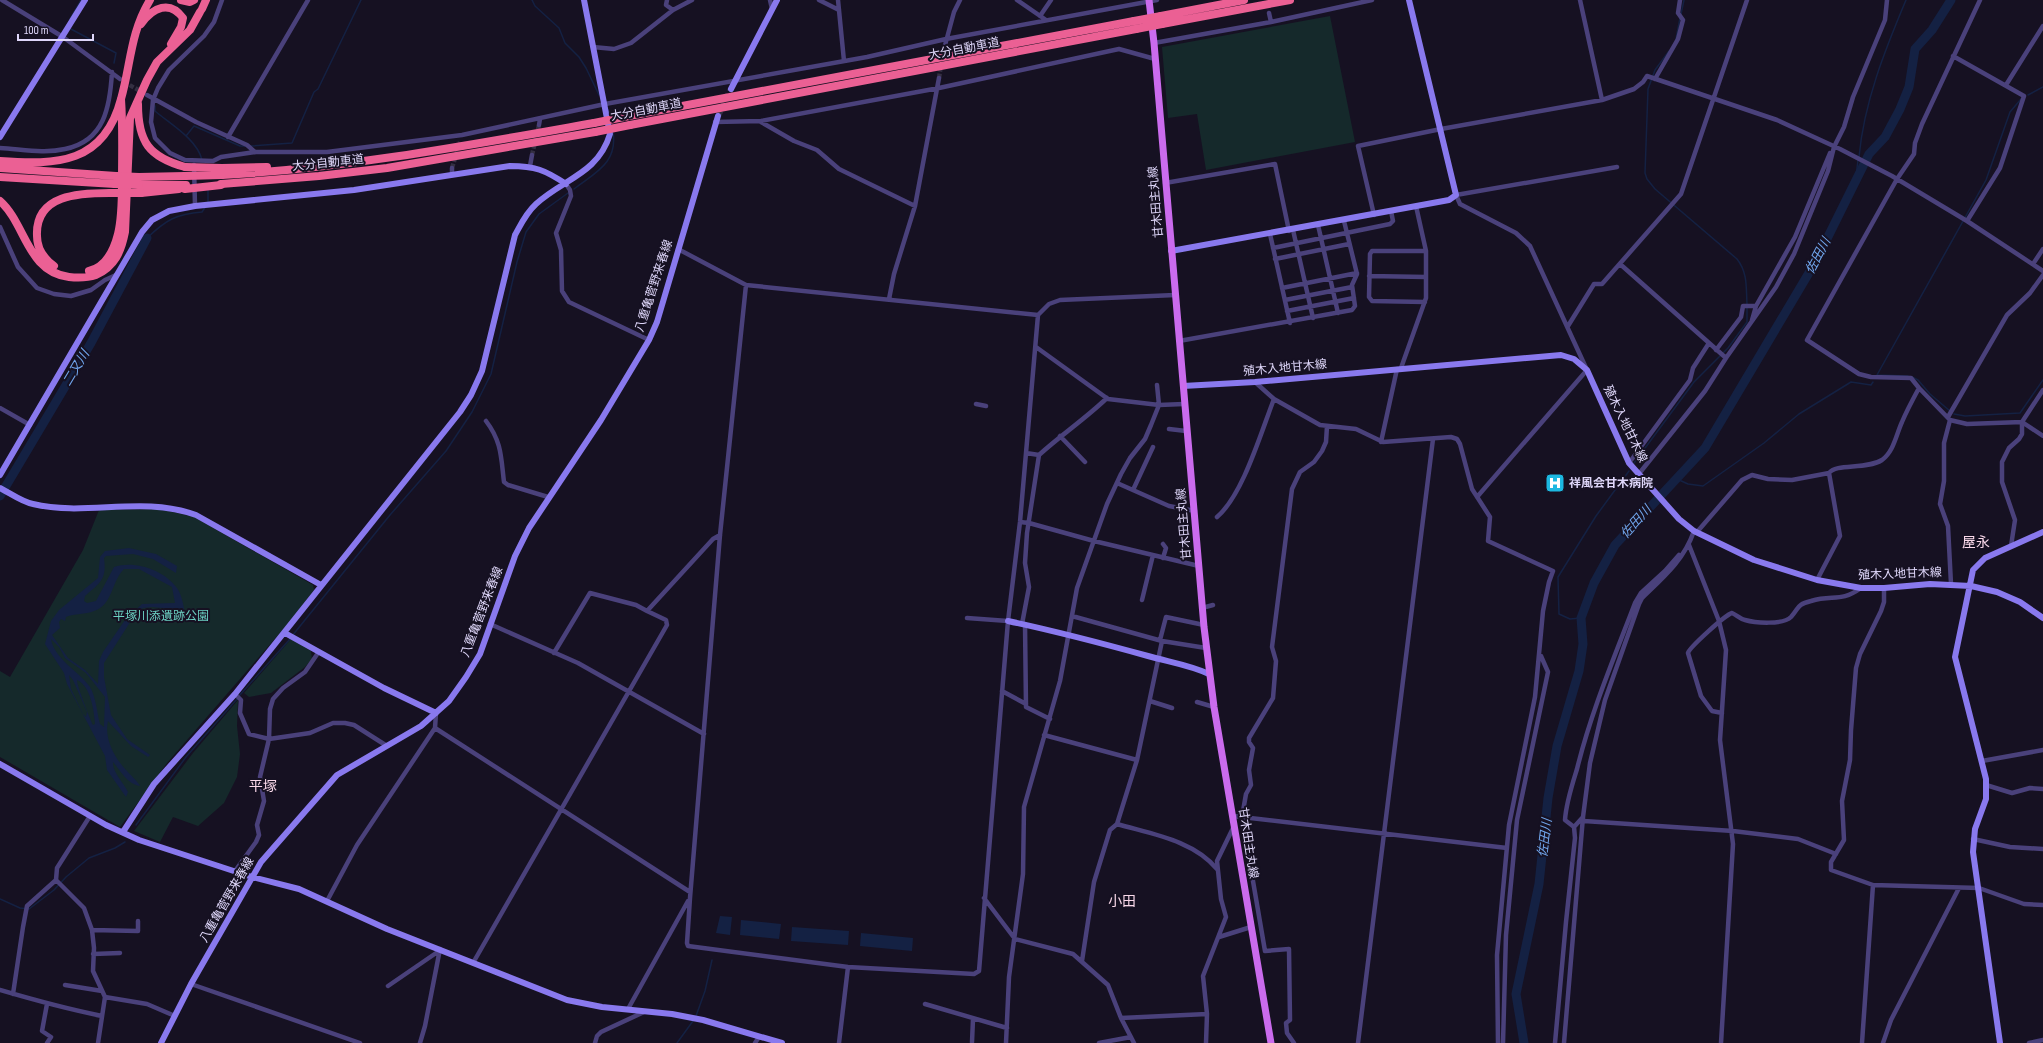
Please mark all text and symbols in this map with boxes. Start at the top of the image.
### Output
scale bar [18,16,93,42]
text: 100 m [24,23,49,38]
street label: 大分自動車道 [927,35,1001,63]
street label: 大分自動車道 [609,96,683,124]
street label: 大分自動車道 [291,152,365,174]
street label: 甘木田主丸線 [1145,165,1167,239]
water label: 佐田川 [1802,233,1835,277]
street label: 八重亀菅野来春線 [632,238,676,334]
water label: 二又川 [59,345,94,389]
street label: 殖木入地甘木線 [1242,357,1328,379]
street label: 殖木入地甘木線 [1600,383,1650,465]
hospital icon: 祥風会甘木病院 [1544,472,1566,494]
place label: 祥風会甘木病院 [1569,476,1653,491]
street label: 甘木田主丸線 [1173,487,1195,561]
water label: 佐田川 [1617,501,1656,542]
district label: 屋永 [1962,534,1990,551]
street label: 八重亀菅野来春線 [458,564,506,660]
street label: 殖木入地甘木線 [1858,565,1942,583]
park label: 平塚川添遺跡公園 [113,609,209,624]
district label: 平塚 [249,778,277,795]
street label: 甘木田主丸線 [1235,806,1261,880]
water label: 佐田川 [1535,816,1556,858]
street label: 八重亀菅野来春線 [197,855,257,945]
district label: 小田 [1108,893,1136,910]

